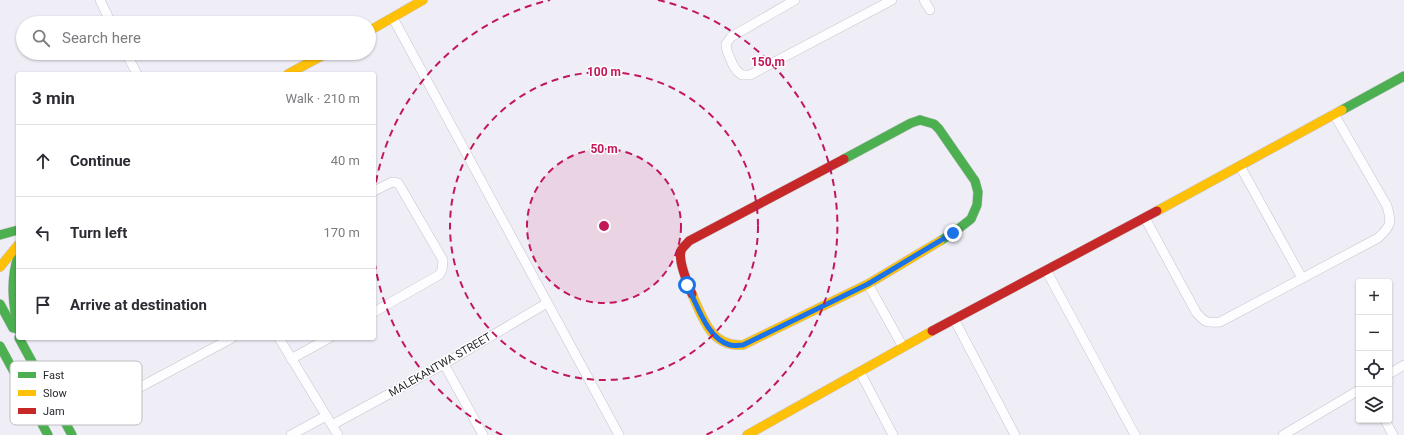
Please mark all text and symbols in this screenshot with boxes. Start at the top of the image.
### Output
search box [16,16,376,60]
icon: search [30,27,52,49]
text: Search here [62,29,141,47]
text: 150 m [751,55,785,69]
text: 100 m [587,65,621,79]
text: 3 min [32,88,75,108]
text: Walk · 210 m [285,91,360,106]
text: 50 m [590,142,618,156]
icon: ahead [32,150,54,172]
text: Continue [70,152,131,170]
text: 40 m [331,153,360,168]
centre of rings [597,219,611,233]
icon: left [32,222,54,244]
text: Turn left [70,224,127,242]
route end [944,224,962,242]
text: 170 m [323,225,360,240]
route start [678,276,696,294]
map controls [1356,279,1392,423]
button: + [1356,279,1392,315]
icon: arrive [32,294,54,316]
text: Arrive at destination [70,296,207,314]
button: − [1356,315,1392,351]
street label: MALEKANTWA STREET [387,330,494,400]
button: locate [1356,351,1392,387]
legend [10,361,142,425]
text: Fast [43,369,65,382]
text: Slow [43,387,67,400]
button: layers [1356,387,1392,423]
text: Jam [43,405,65,418]

